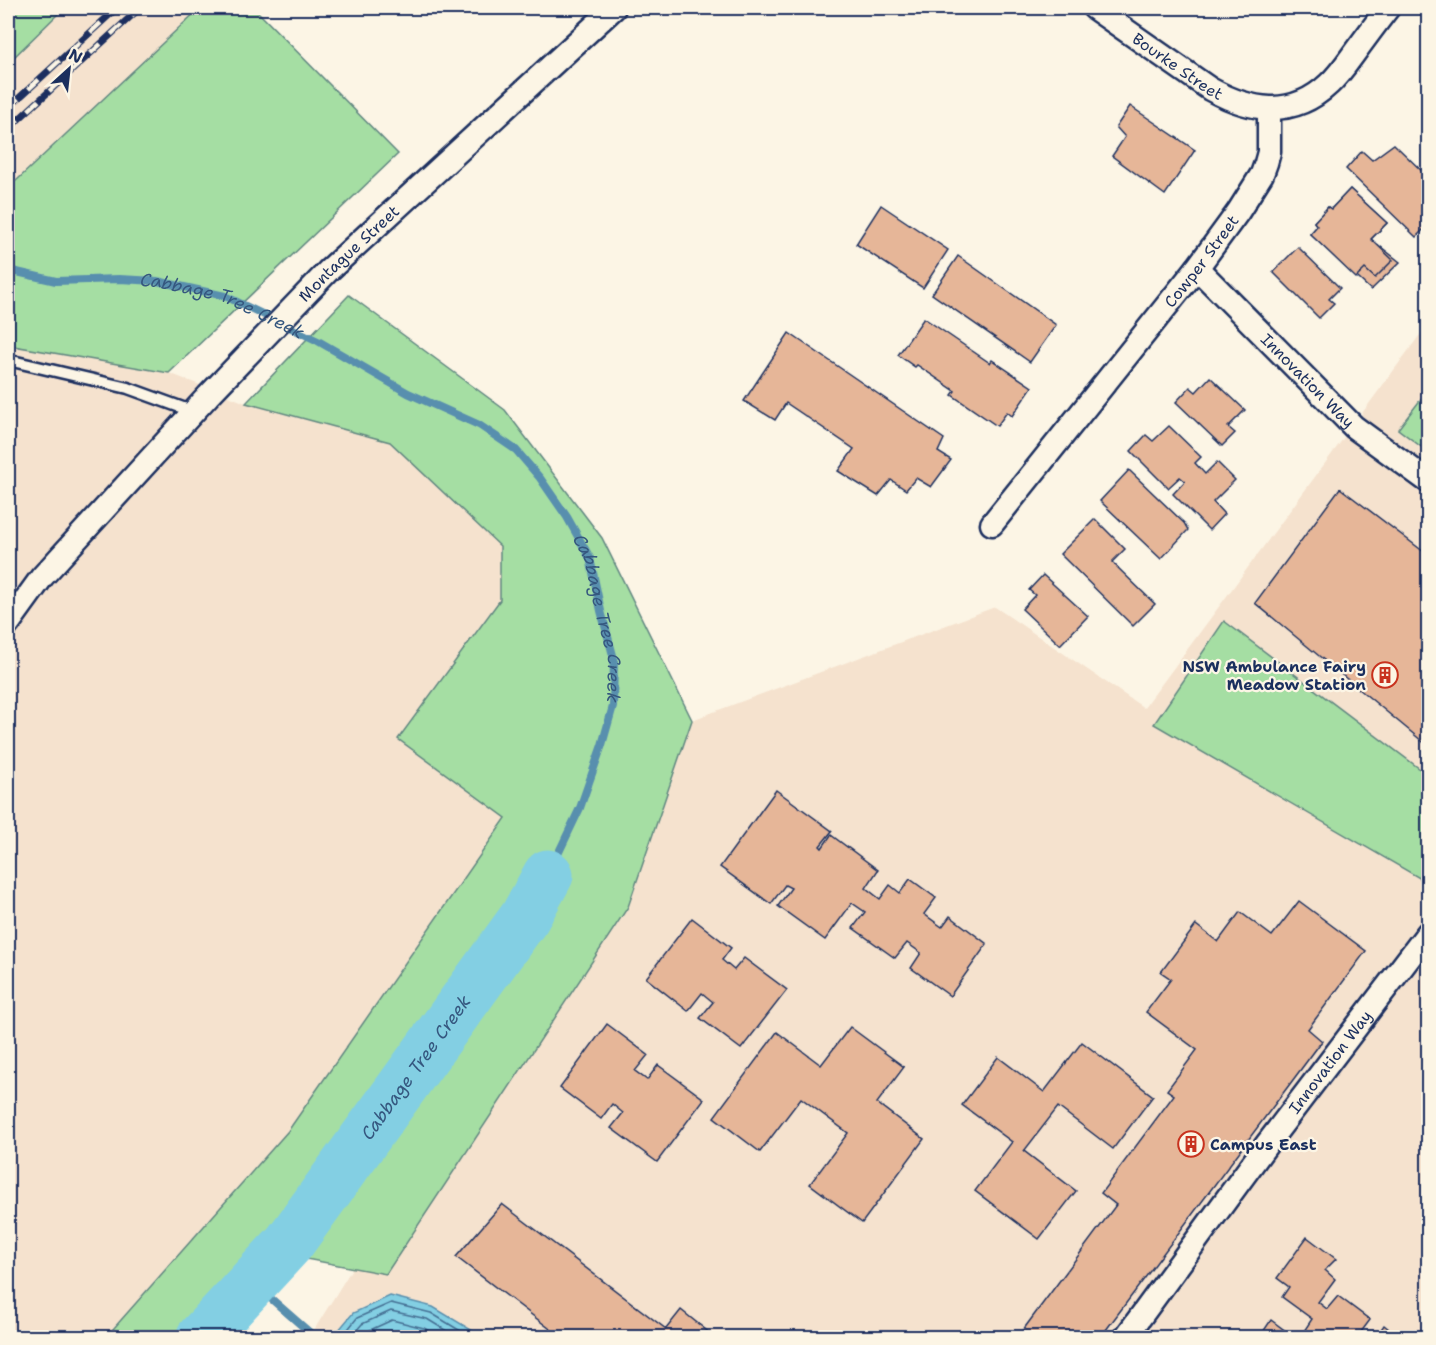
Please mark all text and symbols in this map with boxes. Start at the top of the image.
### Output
street label: Bourke Street [1128,28,1226,105]
north arrow [39,39,99,99]
text: N [65,44,86,68]
street label: Montague Street [294,201,404,306]
street label: Cowper Street [1160,211,1243,312]
water label: Cabbage Tree Creek [139,268,309,345]
street label: Innovation Way [1256,329,1359,433]
water label: Cabbage Tree Creek [567,530,626,704]
place label: NSW Ambulance Fairy Meadow Station [1182,656,1366,695]
building icon: NSW Ambulance Fairy Meadow Station [1370,660,1400,690]
water label: Cabbage Tree Creek [355,990,477,1145]
street label: Innovation Way [1284,1006,1376,1118]
building icon: Campus East [1176,1129,1206,1159]
place label: Campus East [1210,1134,1317,1155]

